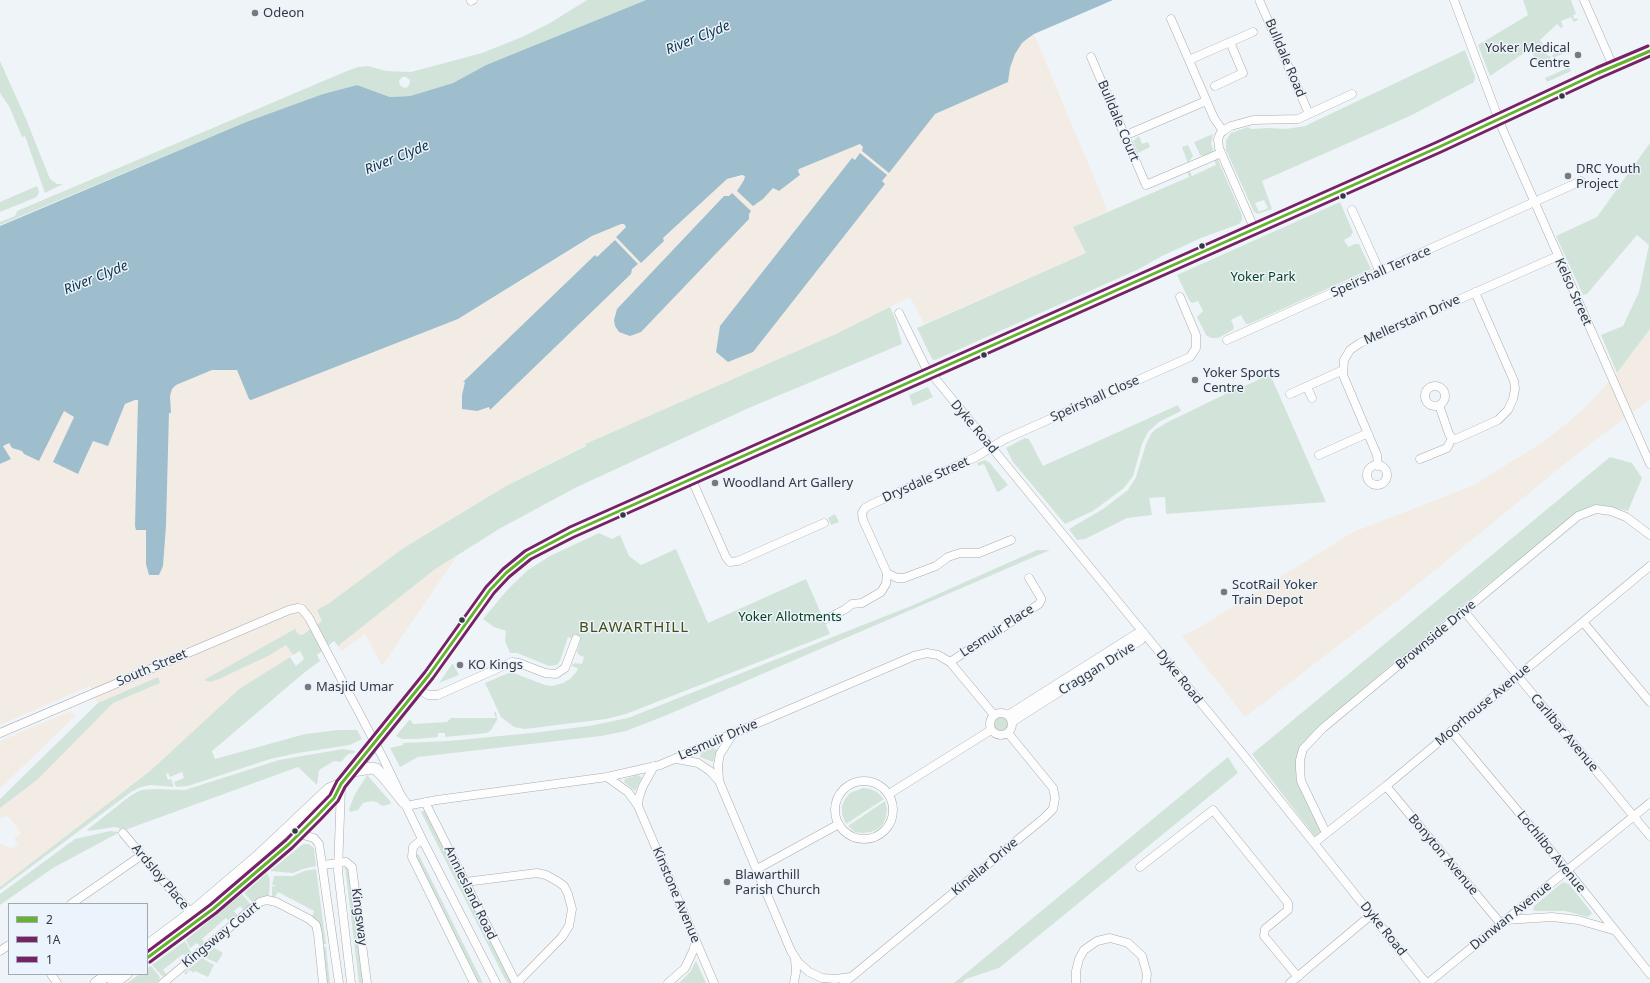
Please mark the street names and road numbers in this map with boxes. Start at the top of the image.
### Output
street label: Bulldale Road [1261,16,1309,100]
street label: Bulldale Court [1094,78,1142,164]
street label: Speirshall Terrace [1329,243,1433,301]
street label: Kelso Street [1551,256,1595,328]
street label: Mellerstain Drive [1361,292,1463,348]
street label: Speirshall Close [1048,372,1142,426]
street label: Dyke Road [947,397,1001,457]
street label: Drysdale Street [880,454,972,506]
street label: Brownside Drive [1393,597,1479,673]
street label: Lesmuir Place [957,601,1037,661]
street label: Craggan Drive [1056,639,1138,699]
street label: South Street [114,646,190,690]
street label: Dyke Road [1152,647,1206,707]
street label: Moorhouse Avenue [1432,661,1534,749]
street label: Carlibar Avenue [1527,691,1601,775]
street label: Lesmuir Drive [676,716,760,764]
street label: Lochlibo Avenue [1513,808,1589,896]
street label: Bonyton Avenue [1405,811,1481,899]
street label: Kinellar Drive [949,835,1021,899]
street label: Ardsloy Place [128,841,192,913]
street label: Anniesland Road [441,843,499,943]
street label: Kinstone Avenue [649,845,703,945]
street label: Dunwan Avenue [1467,878,1555,954]
street label: Kingsway [348,887,370,947]
street label: Kingsway Court [179,899,263,971]
street label: Dyke Road [1356,899,1410,959]

